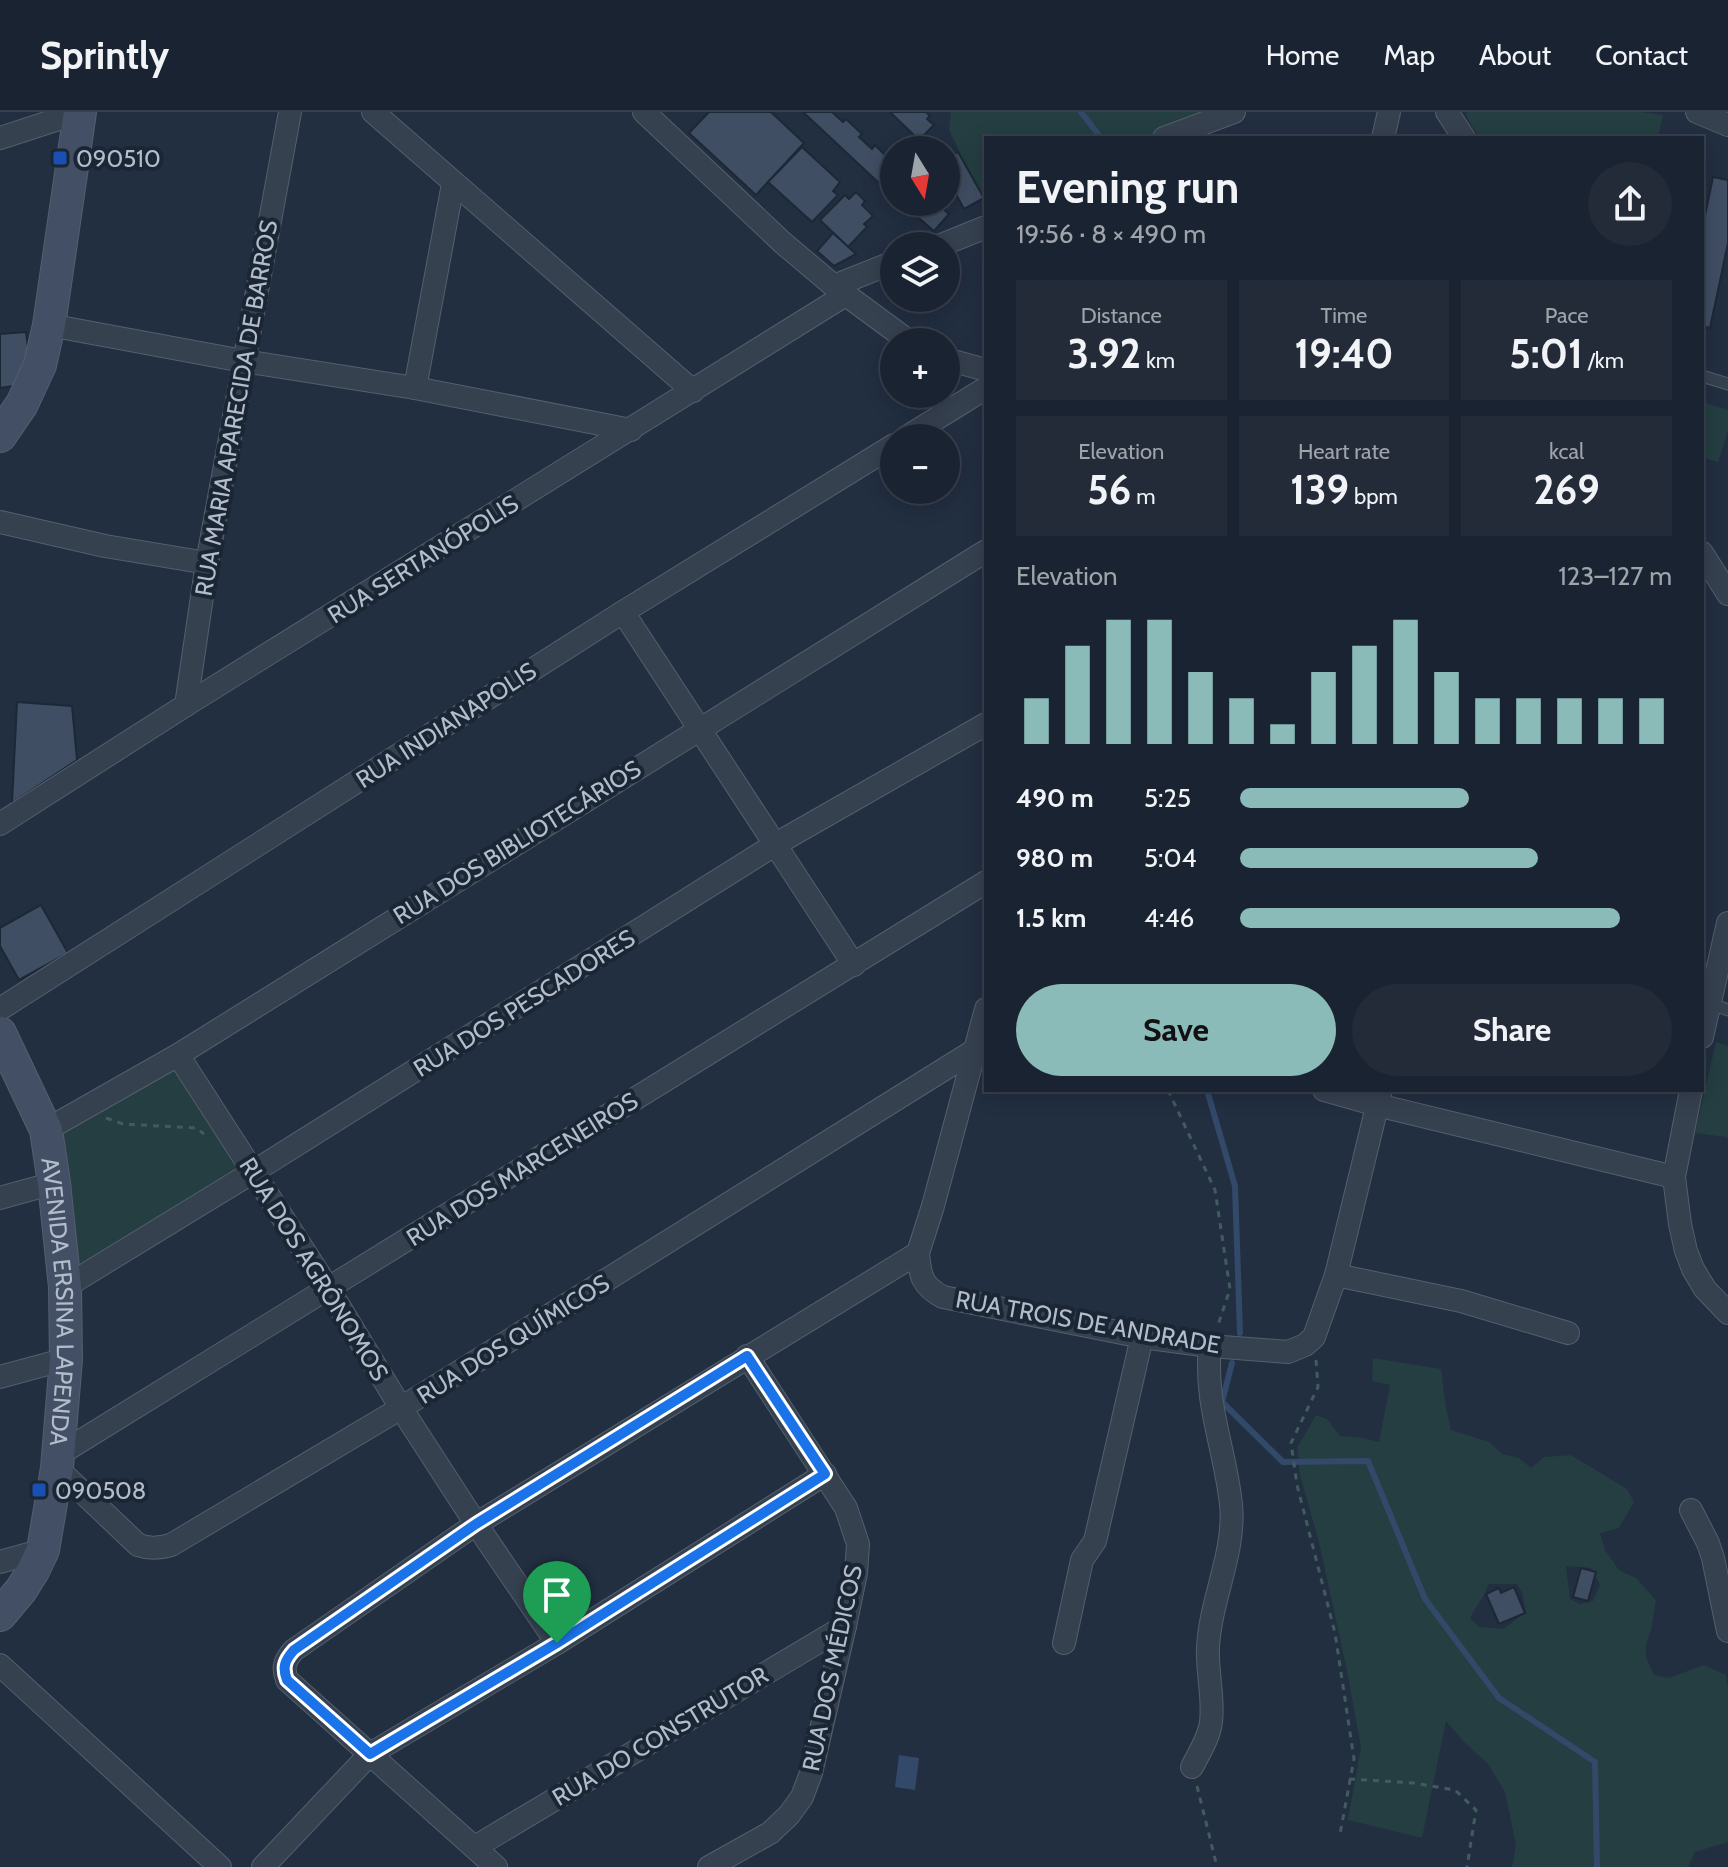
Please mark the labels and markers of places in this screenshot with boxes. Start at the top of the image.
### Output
place label: 090510 [76,144,161,173]
marker: 090510 [51,149,69,167]
place label: 090508 [55,1476,146,1505]
marker: 090508 [30,1481,48,1499]
pin [523,1561,591,1643]

